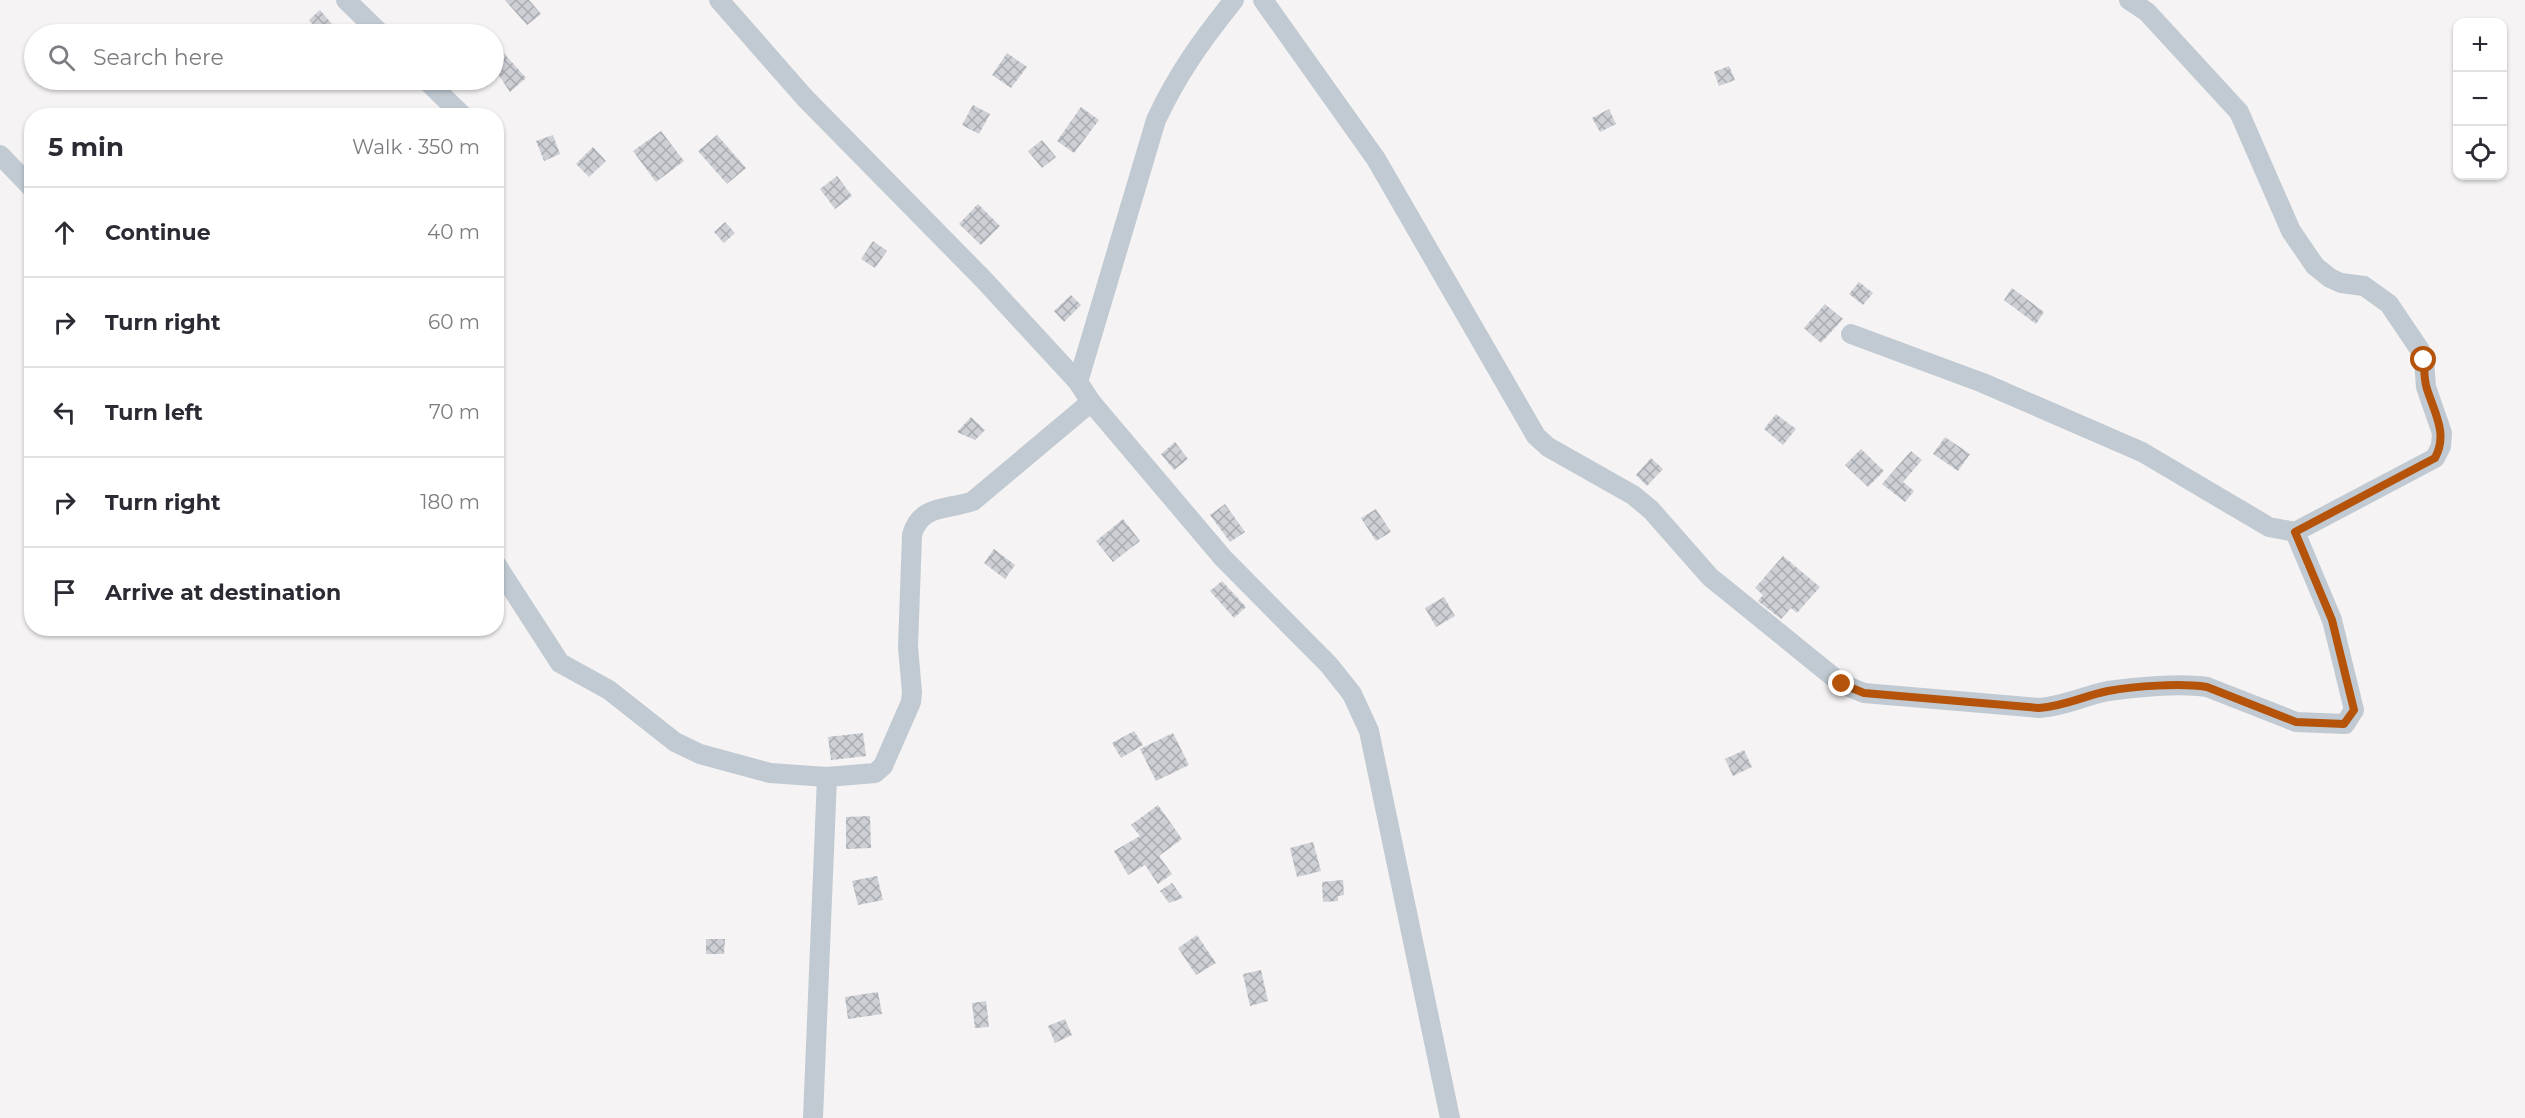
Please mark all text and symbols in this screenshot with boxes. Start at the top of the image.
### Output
map controls [2453,18,2507,180]
button: + [2453,18,2507,72]
search box [24,24,504,90]
icon: search [45,41,78,74]
text: Search here [93,44,224,71]
button: − [2453,72,2507,126]
button: locate [2453,126,2507,180]
text: 5 min [48,131,124,163]
text: Walk · 350 m [352,135,480,159]
icon: ahead [48,216,81,249]
text: Continue [105,219,211,246]
text: 40 m [427,220,480,244]
icon: right [48,306,81,339]
text: Turn right [105,309,220,336]
text: 60 m [428,310,480,334]
route start [2410,346,2436,372]
icon: left [48,396,81,429]
text: Turn left [105,399,203,426]
text: 70 m [429,400,480,424]
icon: right [48,486,81,519]
text: Turn right [105,489,220,516]
text: 180 m [420,490,480,514]
icon: arrive [48,576,81,609]
text: Arrive at destination [105,579,341,606]
route end [1828,670,1854,696]

